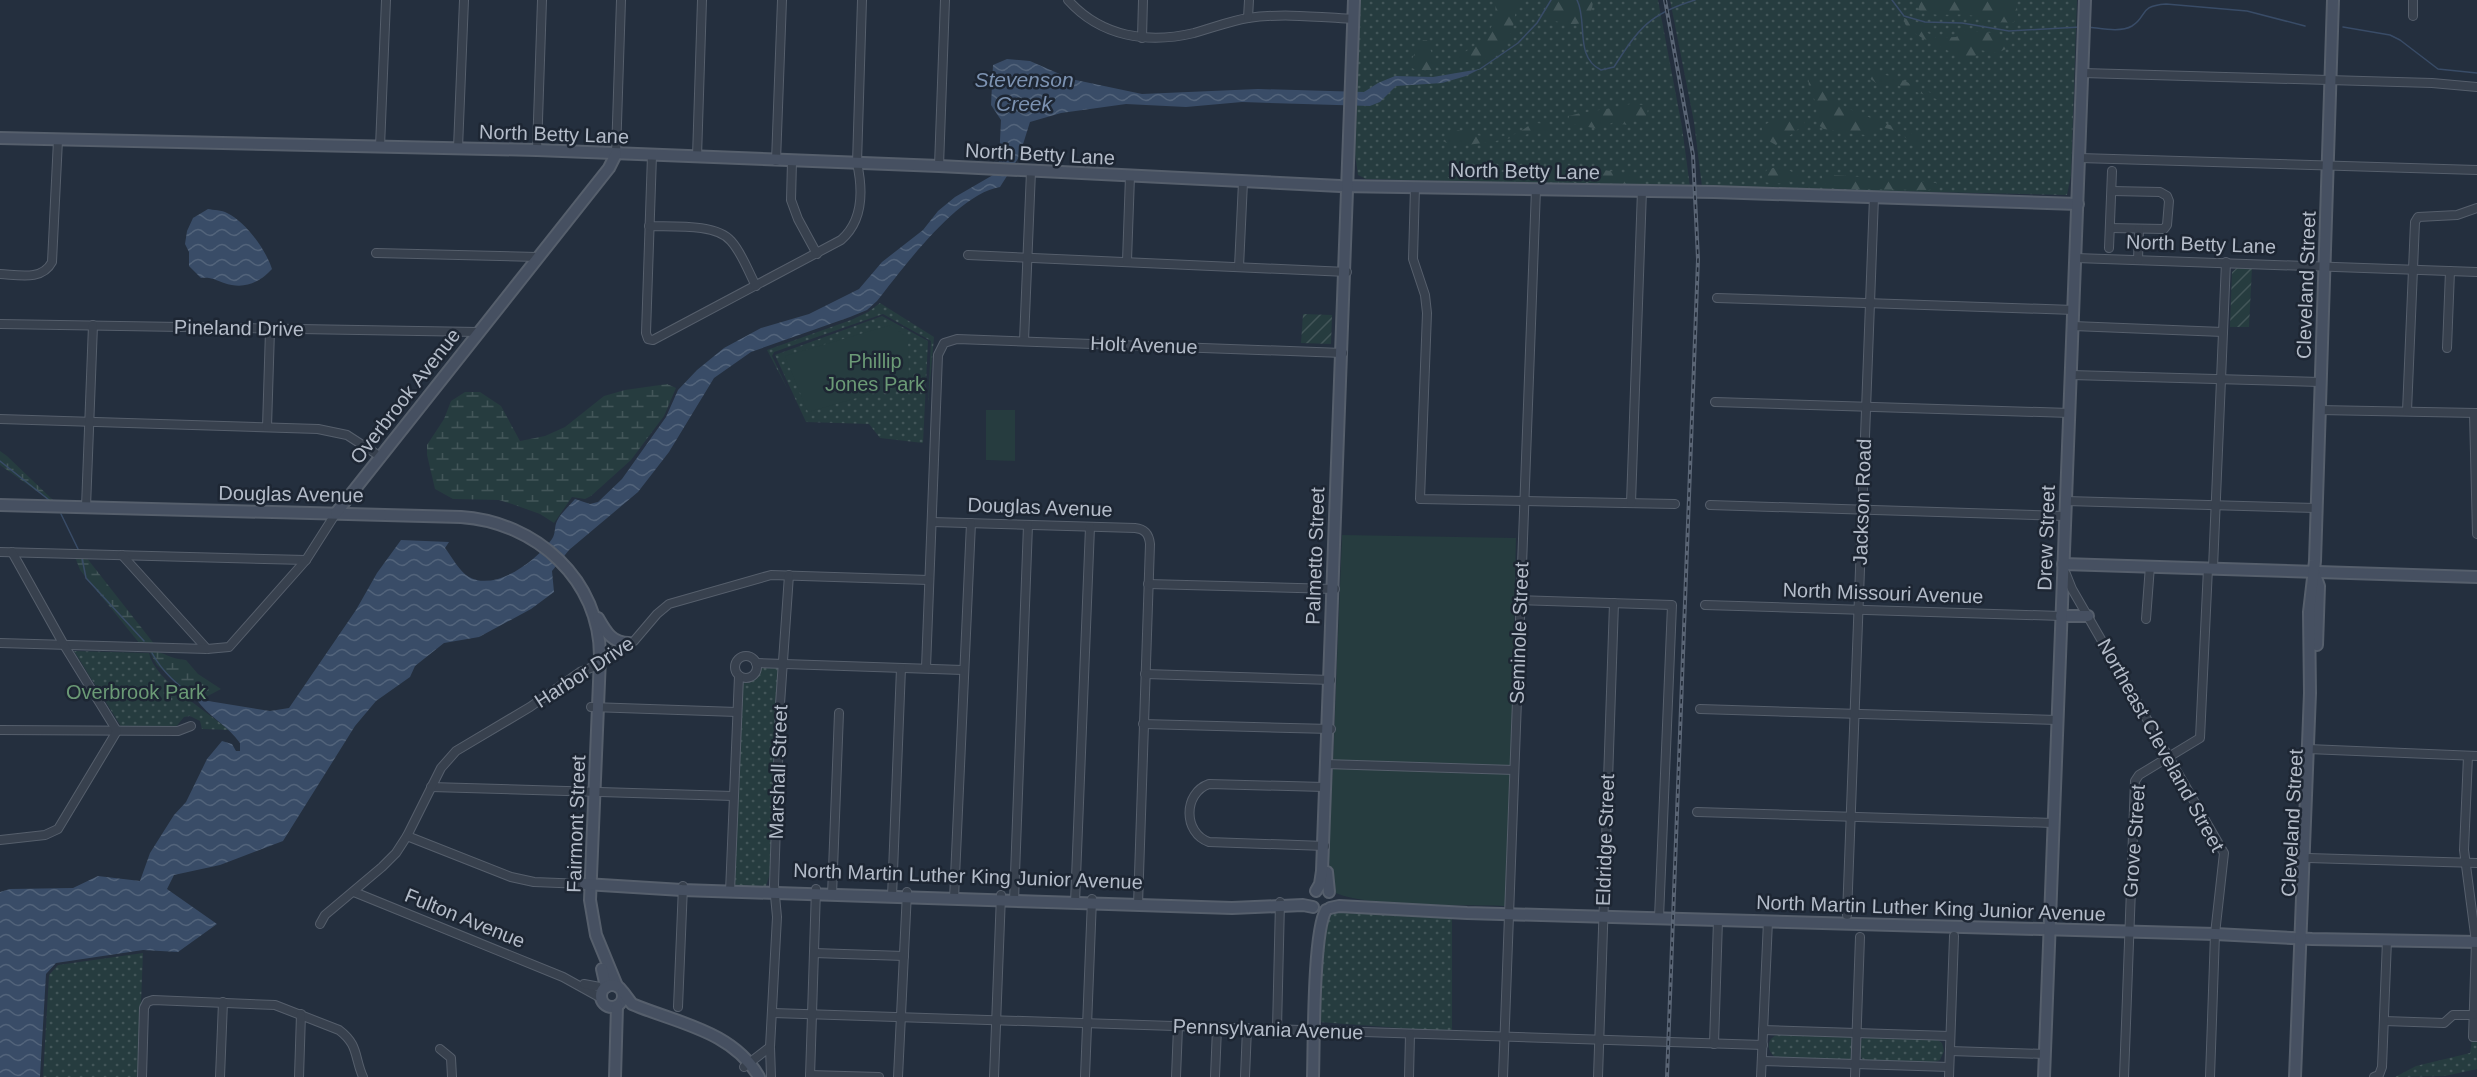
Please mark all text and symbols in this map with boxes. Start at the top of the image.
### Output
water label: Stevenson Creek [974,68,1074,115]
street label: North Betty Lane [479,120,629,148]
street label: North Betty Lane [964,139,1116,169]
street label: North Betty Lane [1450,159,1600,183]
street label: Cleveland Street [2292,210,2320,359]
street label: North Betty Lane [2126,230,2276,258]
street label: Pineland Drive [174,316,304,340]
street label: Overbrook Avenue [345,324,465,468]
street label: Holt Avenue [1090,332,1198,358]
park label: Phillip Jones Park [825,350,926,395]
street label: Jackson Road [1849,438,1875,566]
street label: Douglas Avenue [218,482,364,506]
street label: Drew Street [2033,484,2059,591]
street label: Palmetto Street [1302,486,1328,625]
street label: Douglas Avenue [967,493,1113,521]
street label: Seminole Street [1506,561,1532,704]
street label: North Missouri Avenue [1782,579,1984,607]
street label: Harbor Drive [530,632,638,712]
street label: Northeast Cleveland Street [2093,635,2229,856]
park label: Overbrook Park [66,681,207,703]
street label: Marshall Street [765,704,791,840]
street label: Cleveland Street [2277,748,2307,897]
street label: Fairmont Street [563,754,589,893]
street label: Eldridge Street [1592,773,1618,906]
street label: Grove Street [2119,783,2149,898]
street label: North Martin Luther King Junior Avenue [793,859,1143,893]
street label: Fulton Avenue [402,884,528,952]
street label: North Martin Luther King Junior Avenue [1756,891,2106,925]
street label: Pennsylvania Avenue [1172,1015,1364,1043]

